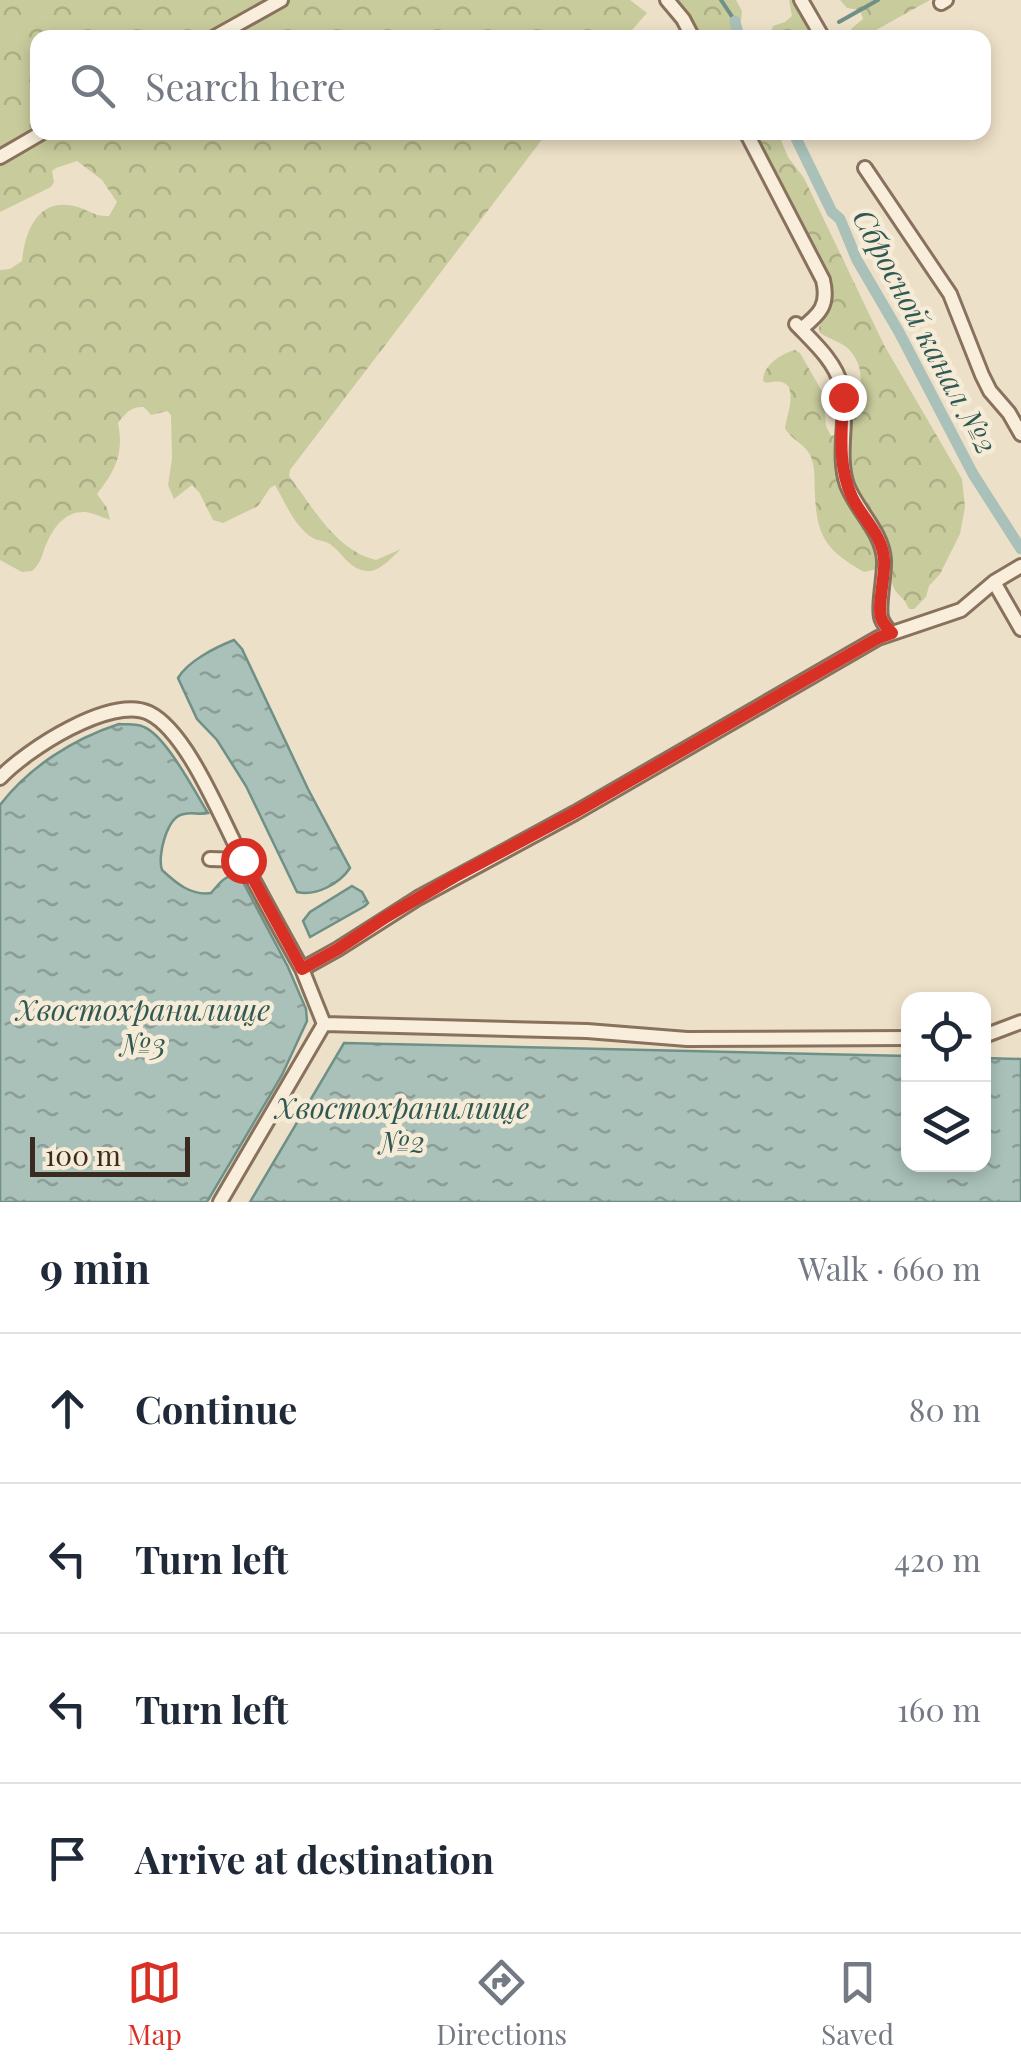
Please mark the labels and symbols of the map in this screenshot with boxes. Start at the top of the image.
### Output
water label: Сбросной канал №2 [844,201,1008,461]
route end [821,375,867,421]
route start [221,838,267,884]
water label: Хвостохранилище №3 [14,989,270,1063]
water label: Хвостохранилище №2 [273,1087,529,1161]
scale bar [30,1132,190,1176]

